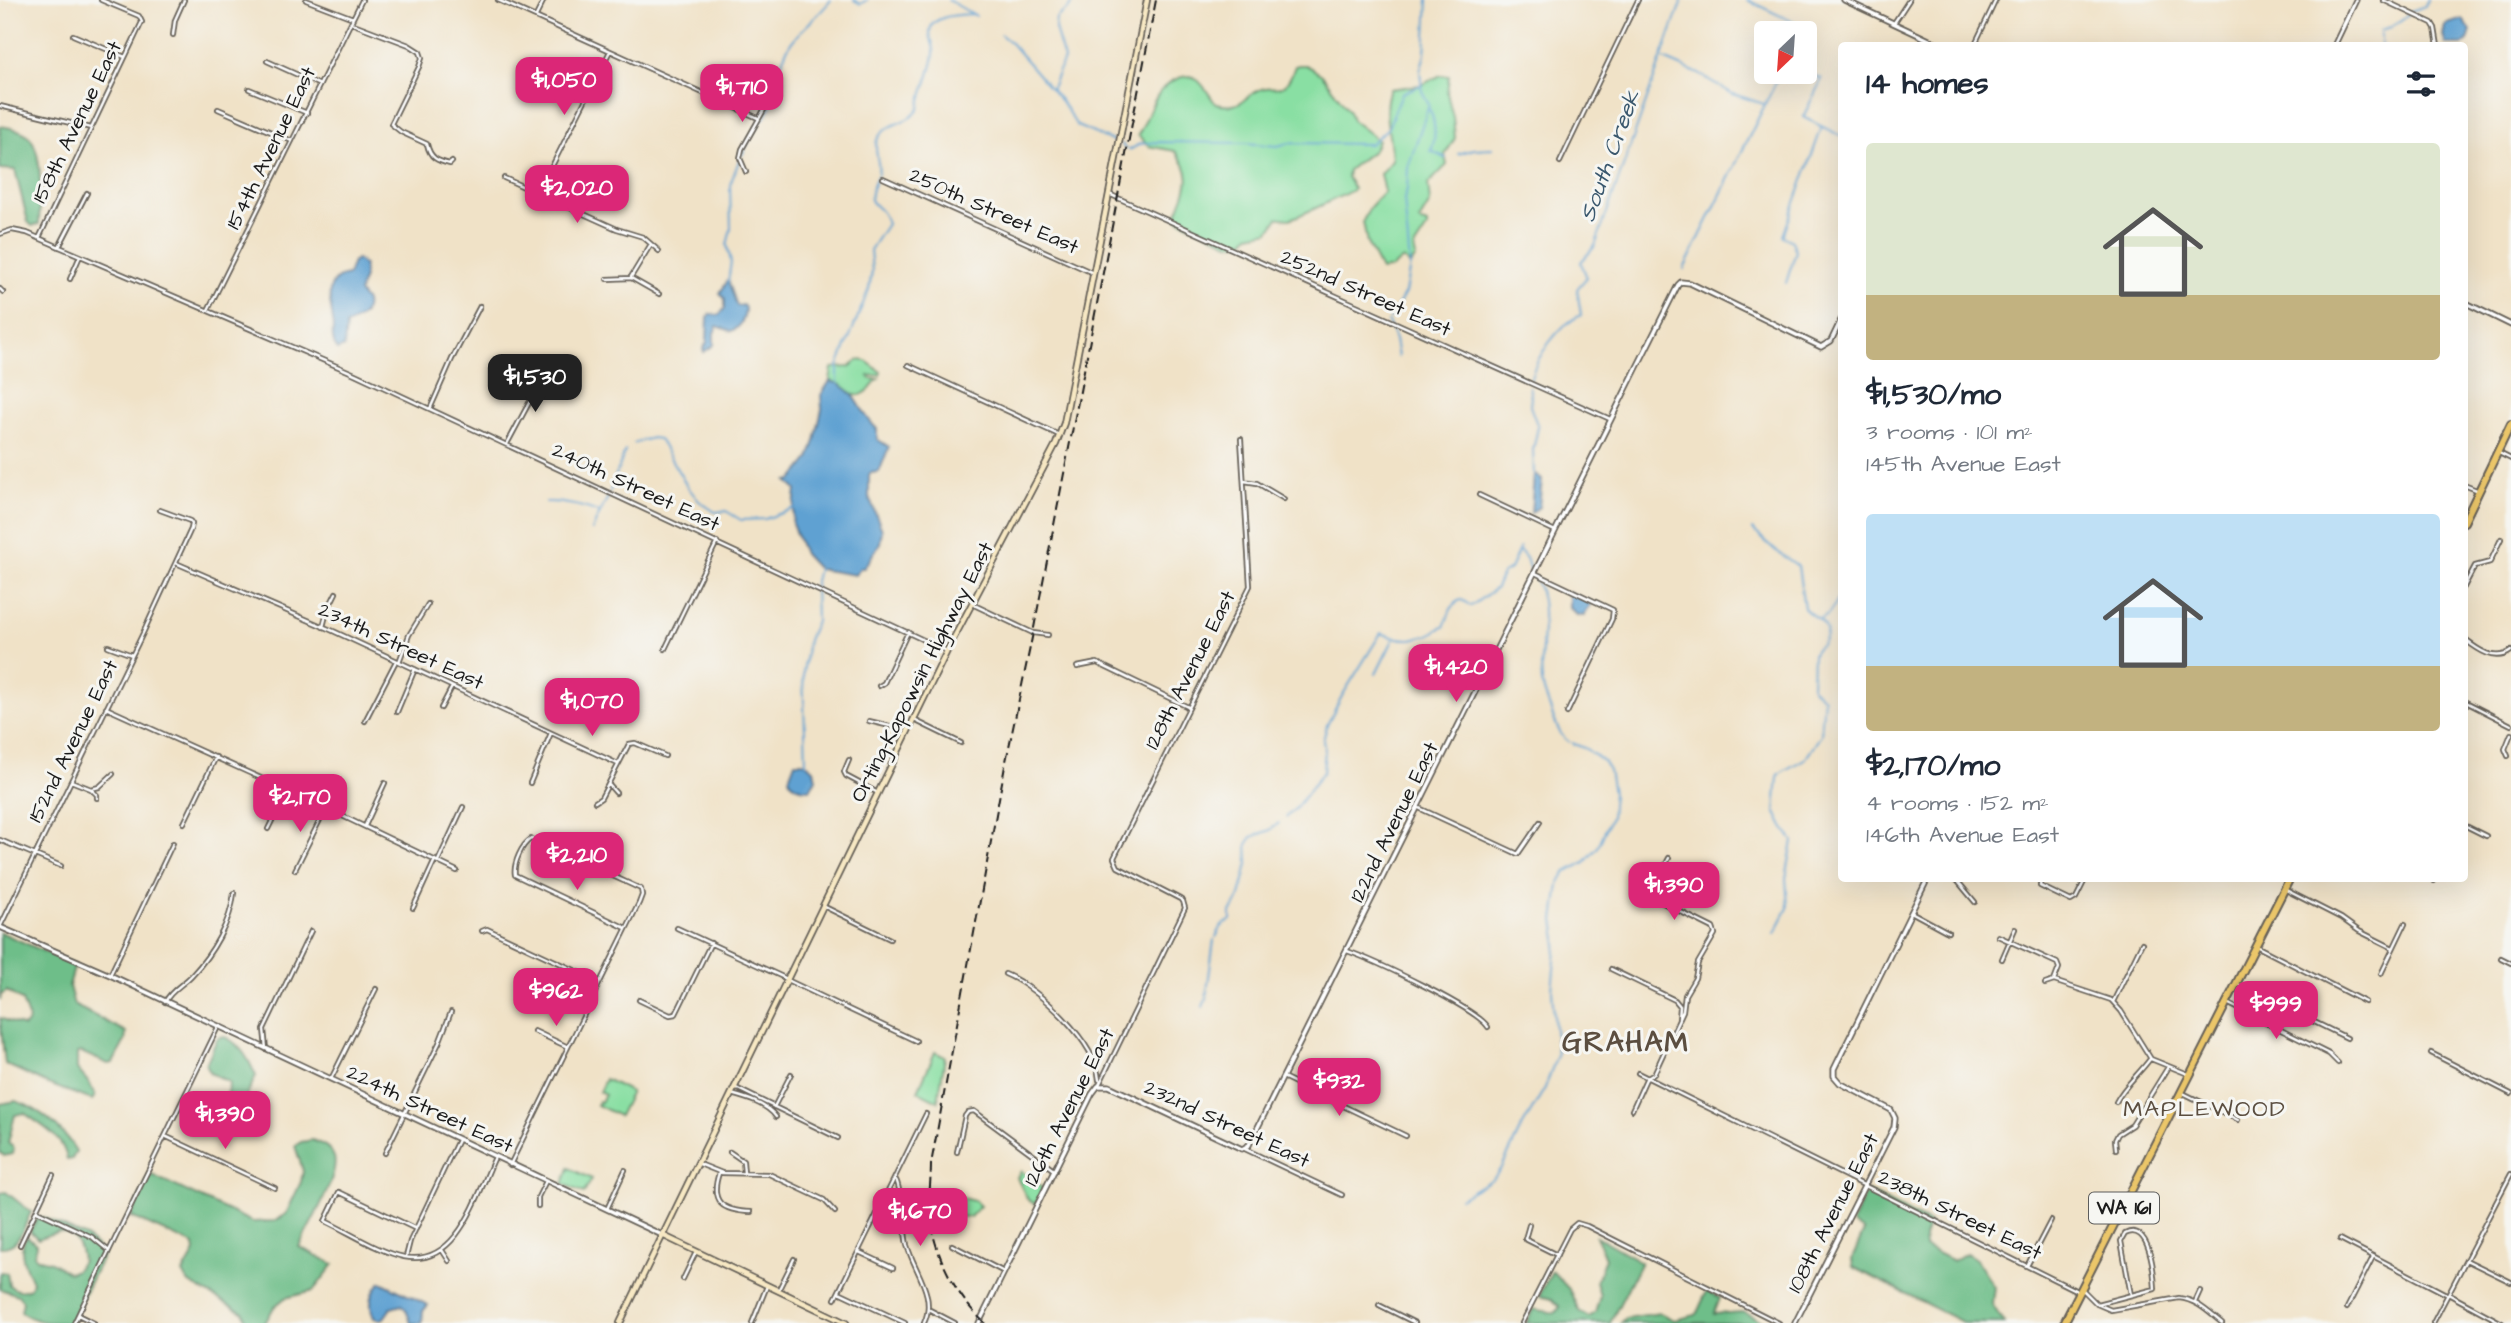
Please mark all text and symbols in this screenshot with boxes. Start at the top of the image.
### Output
north arrow [1754,21,1816,84]
map controls [1754,21,1817,84]
street label: 158th Avenue East [25,36,129,208]
pin: $1,050 [507,58,621,117]
street label: 154th Avenue East [219,61,323,234]
text: 14 homes [1866,63,1989,105]
text: $1,050 [531,64,597,96]
pin: $1,710 [685,64,799,124]
icon: filters [2402,65,2440,103]
text: $1,710 [716,71,768,103]
water label: South Creek [1571,85,1649,226]
street label: 250th Street East [905,161,1084,262]
pin: $2,020 [520,166,634,225]
text: $2,020 [541,172,613,204]
icon: home [2090,189,2216,315]
street label: 252nd Street East [1276,242,1456,344]
pin: $1,530 [478,354,592,414]
text: $1,530 [504,361,566,393]
text: $1,530/mo [1866,374,2001,416]
text: 3 rooms · 101 m² [1866,416,2033,448]
street label: 240th Street East [547,435,725,539]
text: 145th Avenue East [1866,448,2061,480]
street label: Orting-Kapowsin Highway East [844,536,1002,808]
icon: home [2090,560,2216,686]
street label: 128th Avenue East [1137,585,1243,754]
street label: 234th Street East [313,595,489,697]
pin: $1,420 [1399,644,1513,704]
text: $1,420 [1424,651,1488,683]
street label: 152nd Avenue East [21,654,125,827]
pin: $1,070 [535,678,649,738]
text: $1,070 [560,685,624,717]
street label: 122nd Avenue East [1343,736,1446,907]
text: $2,170/mo [1866,745,2000,787]
pin: $2,170 [243,774,357,834]
text: $2,170 [269,781,331,813]
text: 4 rooms · 152 m² [1866,787,2049,819]
text: 146th Avenue East [1866,819,2059,851]
pin: $2,210 [520,832,634,892]
text: $2,210 [547,839,607,871]
pin: $1,390 [1617,862,1731,922]
text: $1,390 [1644,869,1704,901]
pin: $962 [515,968,597,1028]
text: $962 [529,975,583,1007]
pin: $999 [2235,982,2317,1041]
text: $999 [2250,988,2302,1020]
street label: 126th Avenue East [1017,1022,1122,1191]
district label: GRAHAM [1562,1023,1690,1062]
street label: 224th Street East [342,1058,519,1161]
pin: $932 [1298,1058,1380,1118]
text: $932 [1314,1065,1364,1097]
street label: 232nd Street East [1139,1073,1315,1175]
pin: $1,390 [168,1092,282,1151]
district label: MAPLEWOOD [2123,1093,2287,1125]
text: $1,390 [195,1098,255,1130]
street label: 108th Avenue East [1780,1128,1886,1298]
street label: 238th Street East [1873,1163,2047,1267]
pin: $1,670 [863,1188,977,1248]
road number: WA 161 [2089,1192,2159,1224]
text: $1,670 [889,1195,951,1227]

